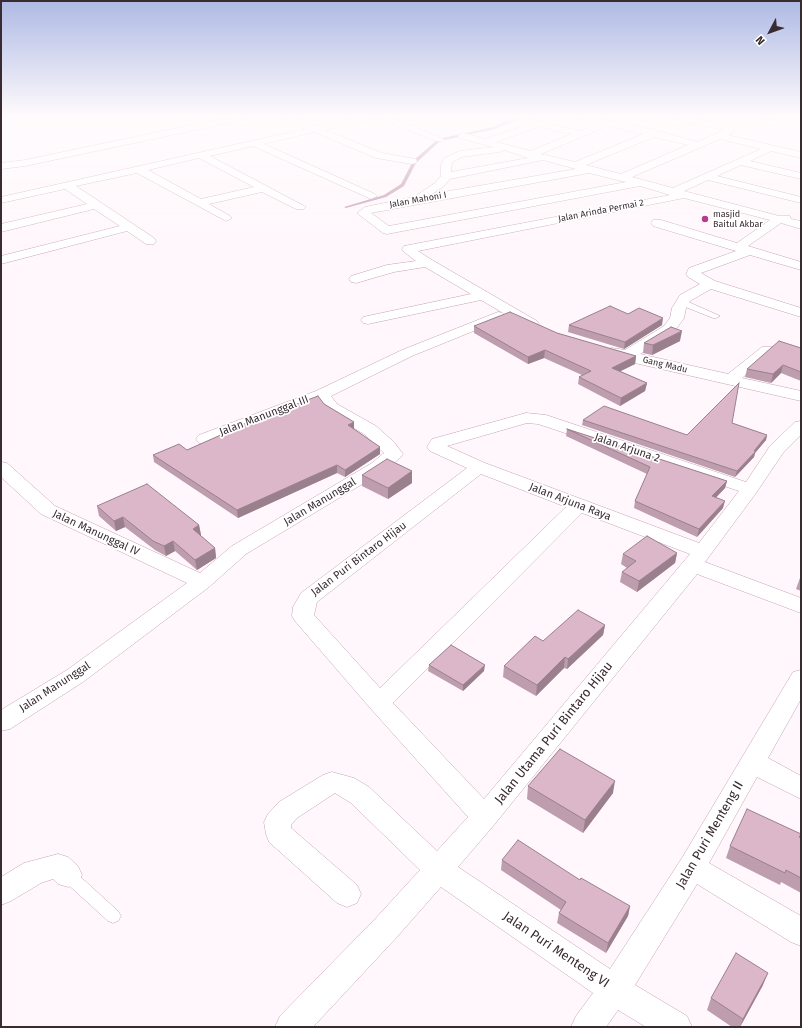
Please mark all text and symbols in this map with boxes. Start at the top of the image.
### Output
north arrow [750,12,790,52]
text: N [753,33,768,47]
street label: Jalan Mahoni I [389,190,447,210]
street label: Jalan Arinda Permai 2 [557,197,645,225]
place label: masjid Baitul Akbar [713,209,763,230]
marker: masjid Baitul Akbar [700,214,710,224]
street label: Gang Madu [642,355,688,375]
street label: Jalan Manunggal III [217,393,311,439]
street label: Jalan Arjuna 2 [592,431,662,465]
street label: Jalan Manunggal [281,475,359,529]
street label: Jalan Arjuna Raya [527,480,613,524]
street label: Jalan Manunggal IV [51,507,141,559]
street label: Jalan Puri Bintaro Hijau [309,519,409,599]
street label: Jalan Manunggal [17,659,93,715]
street label: Jalan Utama Puri Bintaro Hijau [492,659,616,807]
street label: Jalan Puri Menteng II [673,778,747,892]
street label: Jalan Puri Menteng VI [500,909,612,991]

